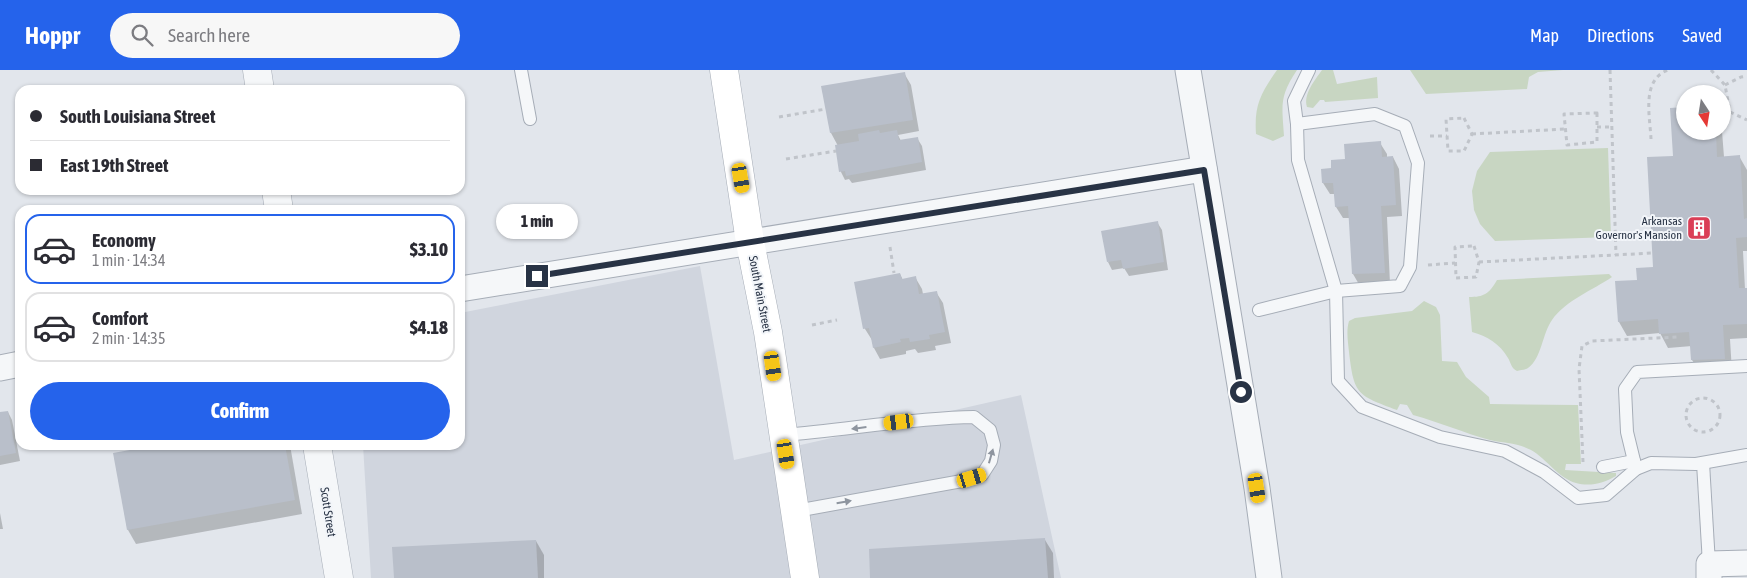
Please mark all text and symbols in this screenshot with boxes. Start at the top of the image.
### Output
search box [110,13,460,58]
icon: search [128,21,156,49]
text: Hoppr [25,22,80,49]
text: Search here [168,24,250,46]
text: Map [1530,25,1559,46]
text: Directions [1587,25,1654,46]
text: Saved [1682,25,1722,46]
north arrow [1676,85,1731,140]
map controls [1676,85,1731,140]
text: South Louisiana Street [60,105,215,127]
text: East 19th Street [60,154,169,176]
car [731,162,750,194]
callout: 1 min [496,204,578,238]
text: 1 min [521,212,553,230]
place label: Arkansas Governor's Mansion [1596,214,1682,242]
building icon: Arkansas Governor's Mansion [1686,215,1712,241]
icon: car [32,227,77,272]
text: Economy [92,229,156,251]
text: $3.10 [410,238,448,260]
text: 1 min · 14:34 [92,251,165,269]
street label: South Main Street [746,255,774,334]
route end [526,265,548,287]
icon: car [32,305,77,350]
text: Comfort [92,307,148,329]
text: $4.18 [410,316,448,338]
text: 2 min · 14:35 [92,329,165,347]
car [763,350,782,382]
route start [1230,381,1252,403]
button: Confirm [30,382,450,440]
car [883,413,914,431]
one-way arrow [851,424,867,432]
car [776,438,795,470]
one-way arrow [988,448,996,463]
car [955,466,988,490]
car [1247,472,1266,504]
street label: Scott Street [317,486,339,538]
one-way arrow [836,497,852,505]

